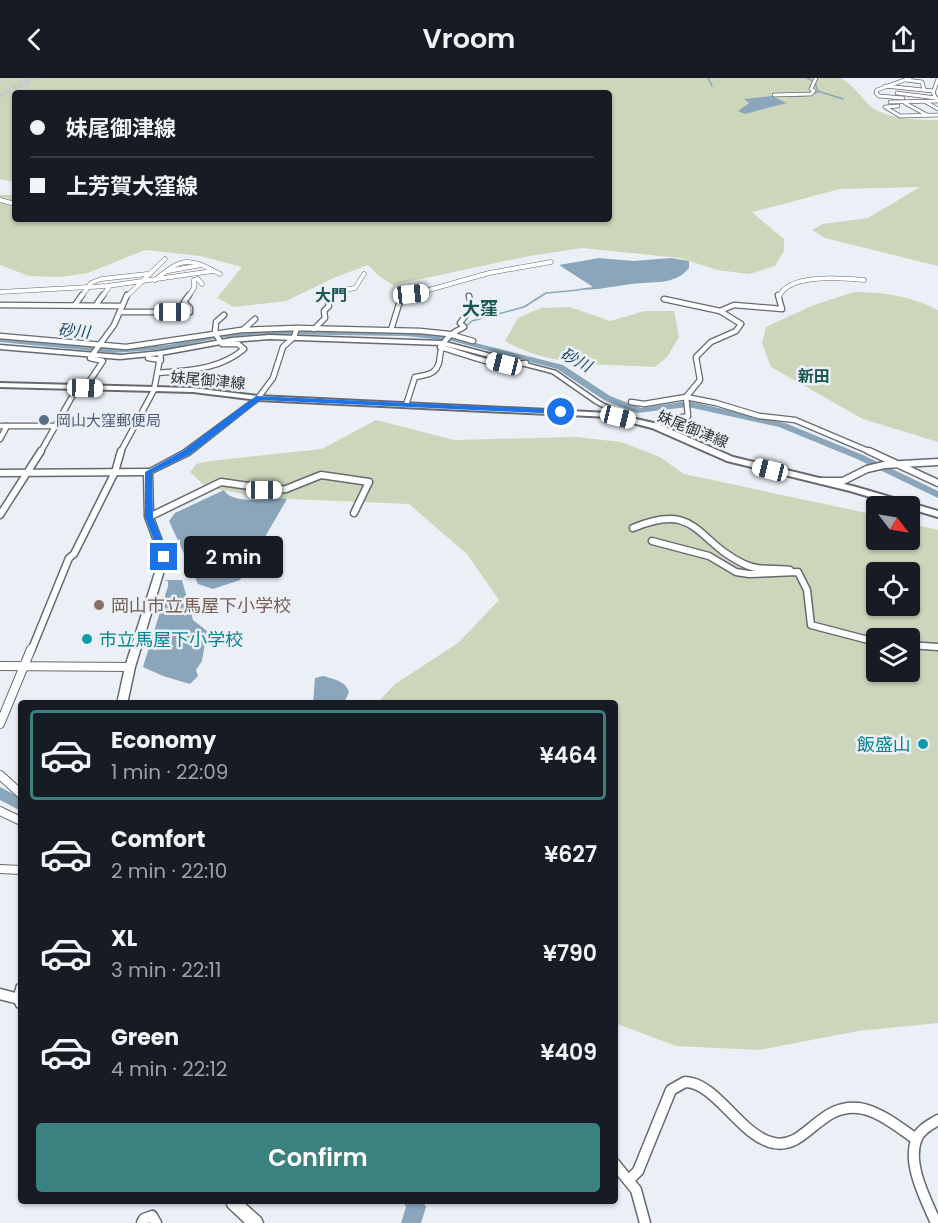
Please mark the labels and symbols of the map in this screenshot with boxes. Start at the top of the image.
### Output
car [392,283,430,305]
district label: 大門 [315,284,347,307]
district label: 大窪 [462,296,498,321]
car [154,303,190,321]
water label: 砂川 [57,318,93,344]
water label: 砂川 [556,342,597,379]
car [484,351,524,377]
district label: 新田 [798,365,830,388]
street label: 妹尾御津線 [170,366,246,394]
car [67,378,103,398]
route start [547,398,574,425]
car [598,404,638,430]
street label: 妹尾御津線 [654,405,732,453]
place label: 岡山大窪郵便局 [56,410,161,431]
marker: 岡山大窪郵便局 [37,413,51,427]
car [750,457,790,483]
car [246,481,282,499]
north arrow [866,496,920,550]
callout: 2 min [185,536,284,578]
route end [150,543,177,570]
place label: 岡山市立馬屋下小学校 [111,593,291,618]
marker: 岡山市立馬屋下小学校 [92,598,106,612]
place label: 市立馬屋下小学校 [99,627,243,652]
marker: 市立馬屋下小学校 [80,632,94,646]
place label: 飯盛山 [857,732,911,757]
marker: 飯盛山 [916,737,930,751]

